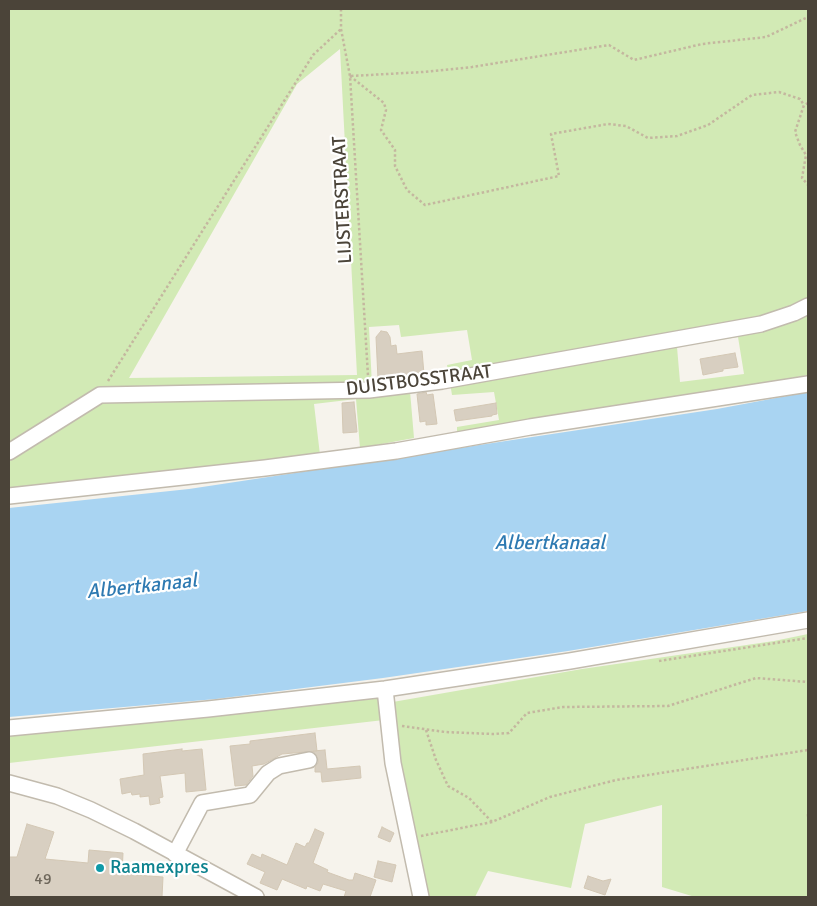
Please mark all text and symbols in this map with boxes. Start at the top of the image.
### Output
street label: LIJSTERSTRAAT [328,136,358,264]
street label: DUISTBOSSTRAAT [345,361,493,401]
water label: Albertkanaal [495,532,605,556]
water label: Albertkanaal [86,569,198,605]
place label: Raamexpres [110,857,208,879]
marker: Raamexpres [94,862,106,874]
house number: 49 [34,870,52,890]

